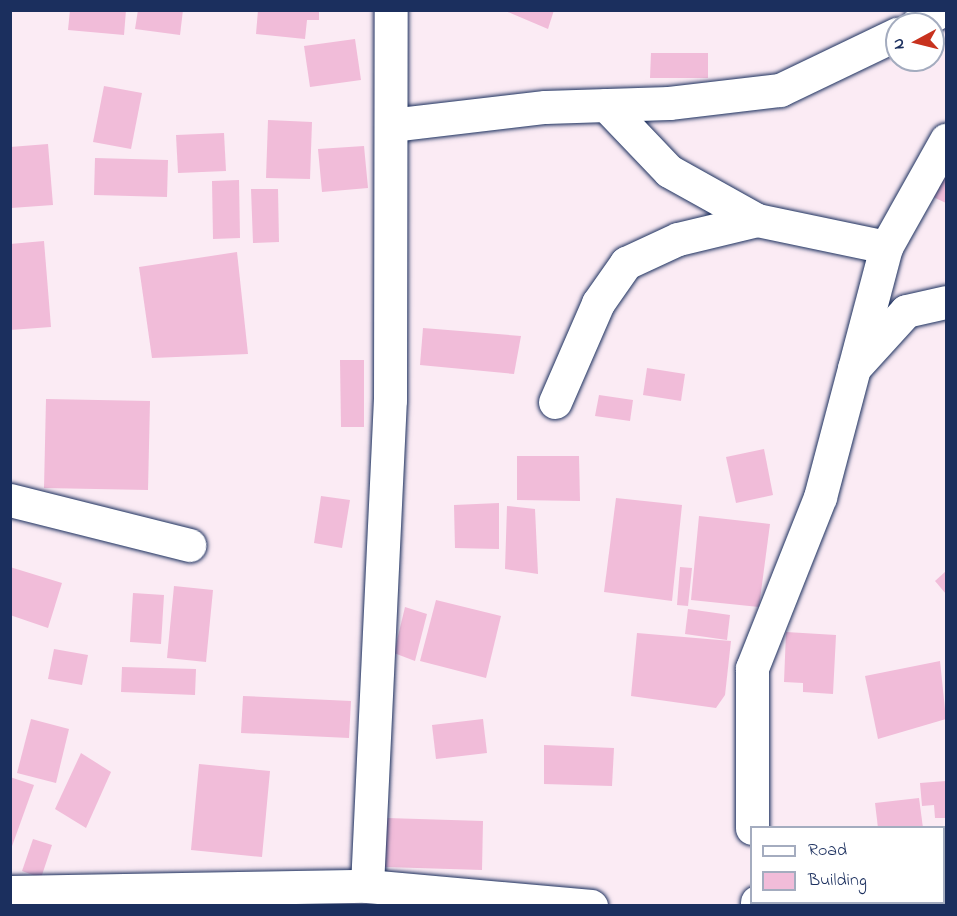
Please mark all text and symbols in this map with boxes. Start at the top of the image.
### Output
north arrow [885,12,945,72]
text: N [887,37,912,51]
legend [750,826,945,904]
text: Road [808,838,847,864]
text: Building [808,868,867,894]

